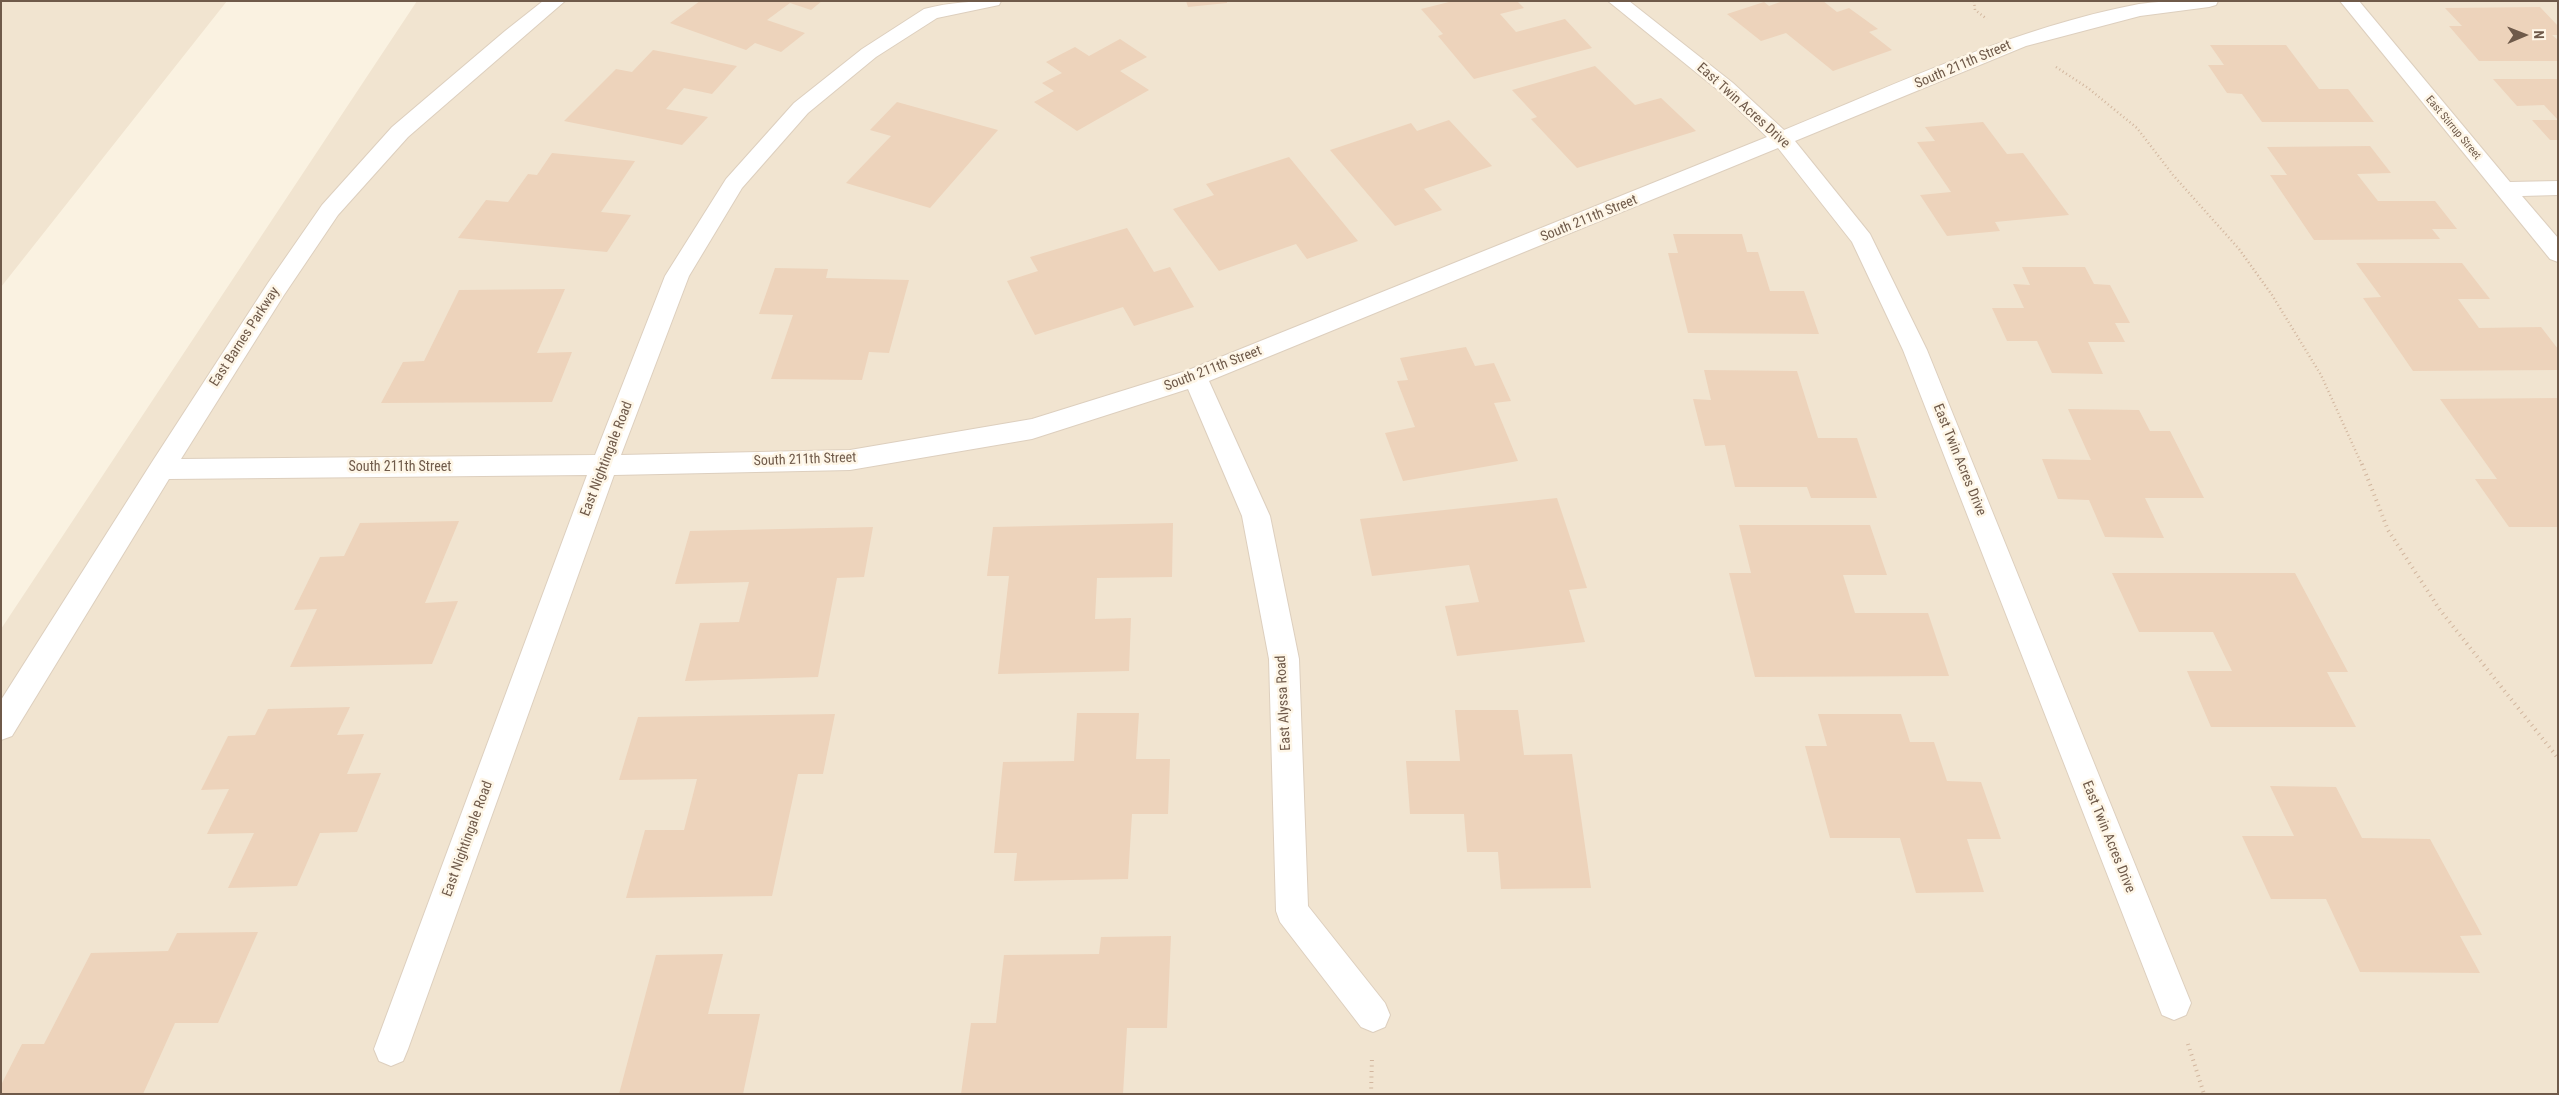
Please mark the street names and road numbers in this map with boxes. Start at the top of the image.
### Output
street label: South 211th Street [1912,37,2014,93]
street label: East Twin Acres Drive [1693,60,1793,152]
street label: East Stirrup Street [2423,94,2483,162]
street label: South 211th Street [1538,192,1640,246]
street label: East Barnes Parkway [207,284,283,390]
street label: South 211th Street [1162,343,1264,395]
street label: East Nightingale Road [577,399,637,519]
street label: East Twin Acres Drive [1929,402,1989,518]
street label: South 211th Street [753,450,857,470]
street label: South 211th Street [349,459,451,475]
street label: East Alyssa Road [1273,655,1295,751]
street label: East Nightingale Road [439,779,497,899]
street label: East Twin Acres Drive [2078,779,2138,895]

